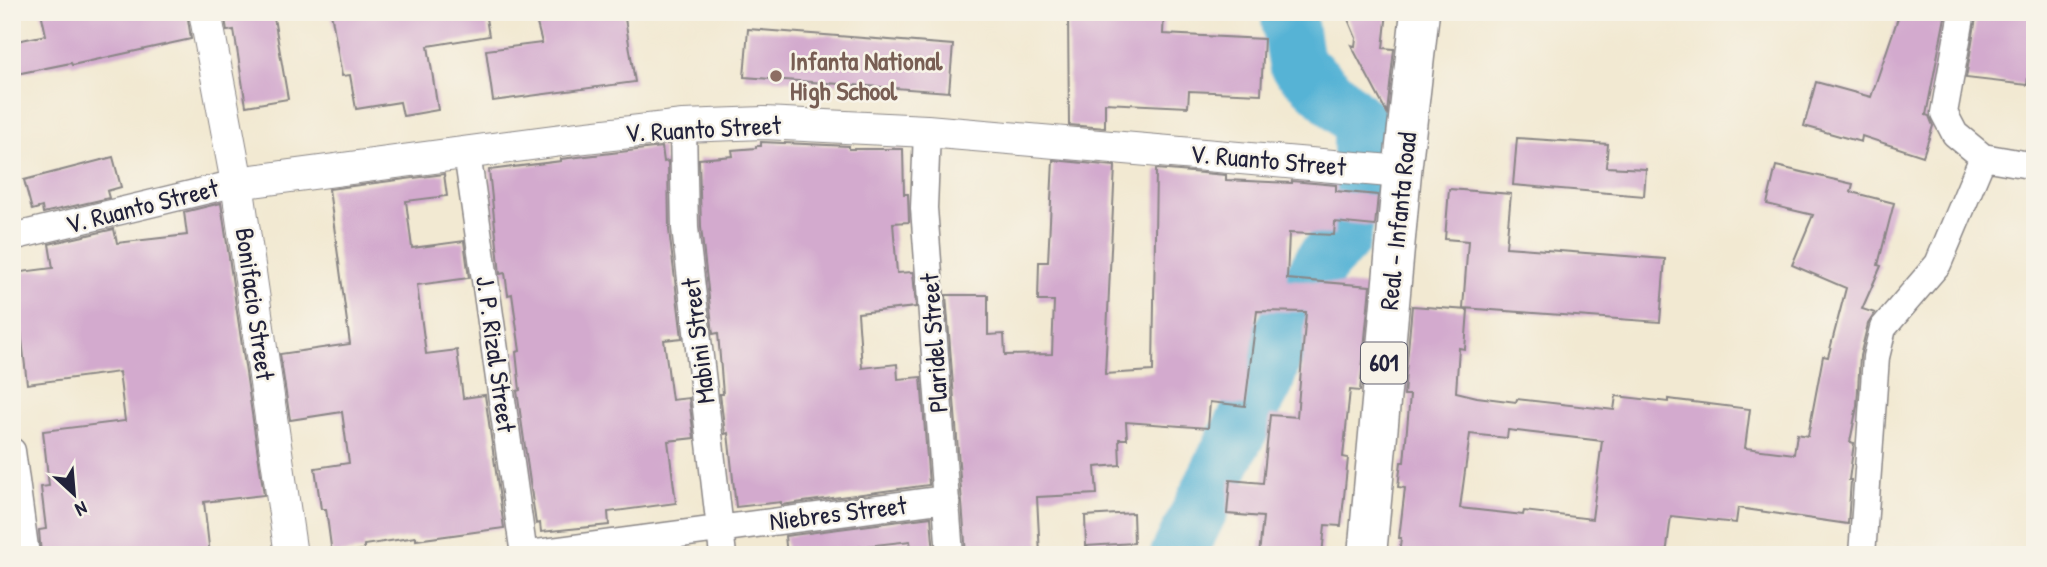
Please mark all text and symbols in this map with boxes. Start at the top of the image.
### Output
place label: Infanta National High School [790,43,943,109]
marker: Infanta National High School [768,68,784,84]
street label: V. Ruanto Street [624,107,783,150]
street label: Real - Infanta Road [1371,130,1424,312]
street label: V. Ruanto Street [1189,135,1348,184]
street label: V. Ruanto Street [62,169,223,241]
street label: Bonifacio Street [227,225,284,383]
street label: Plaridel Street [911,271,956,414]
street label: J. P. Rizal Street [468,273,525,435]
street label: Mabini Street [672,275,723,406]
road number: 601 [1361,342,1407,384]
north arrow [38,458,108,528]
street label: Niebres Street [768,487,909,538]
text: N [71,495,92,523]

